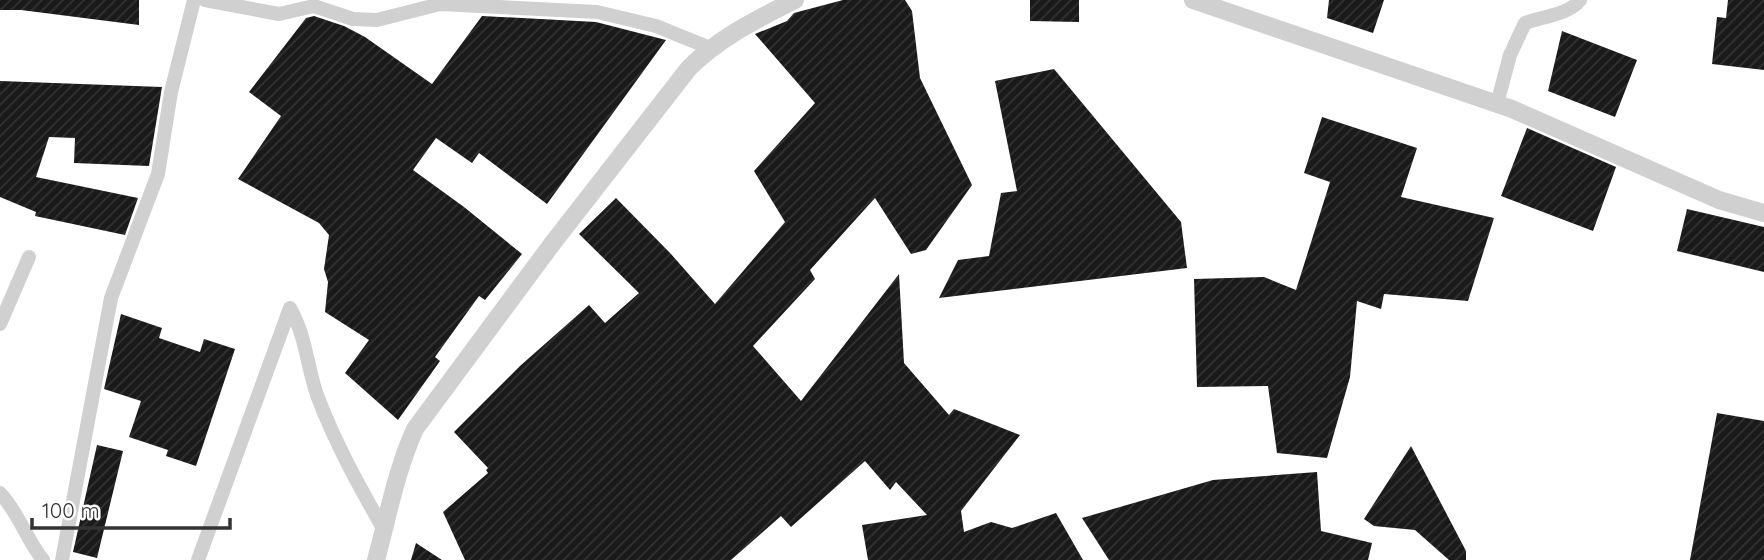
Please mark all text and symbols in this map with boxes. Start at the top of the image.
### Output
scale bar [32,486,229,530]
text: 100 m [42,497,100,523]

